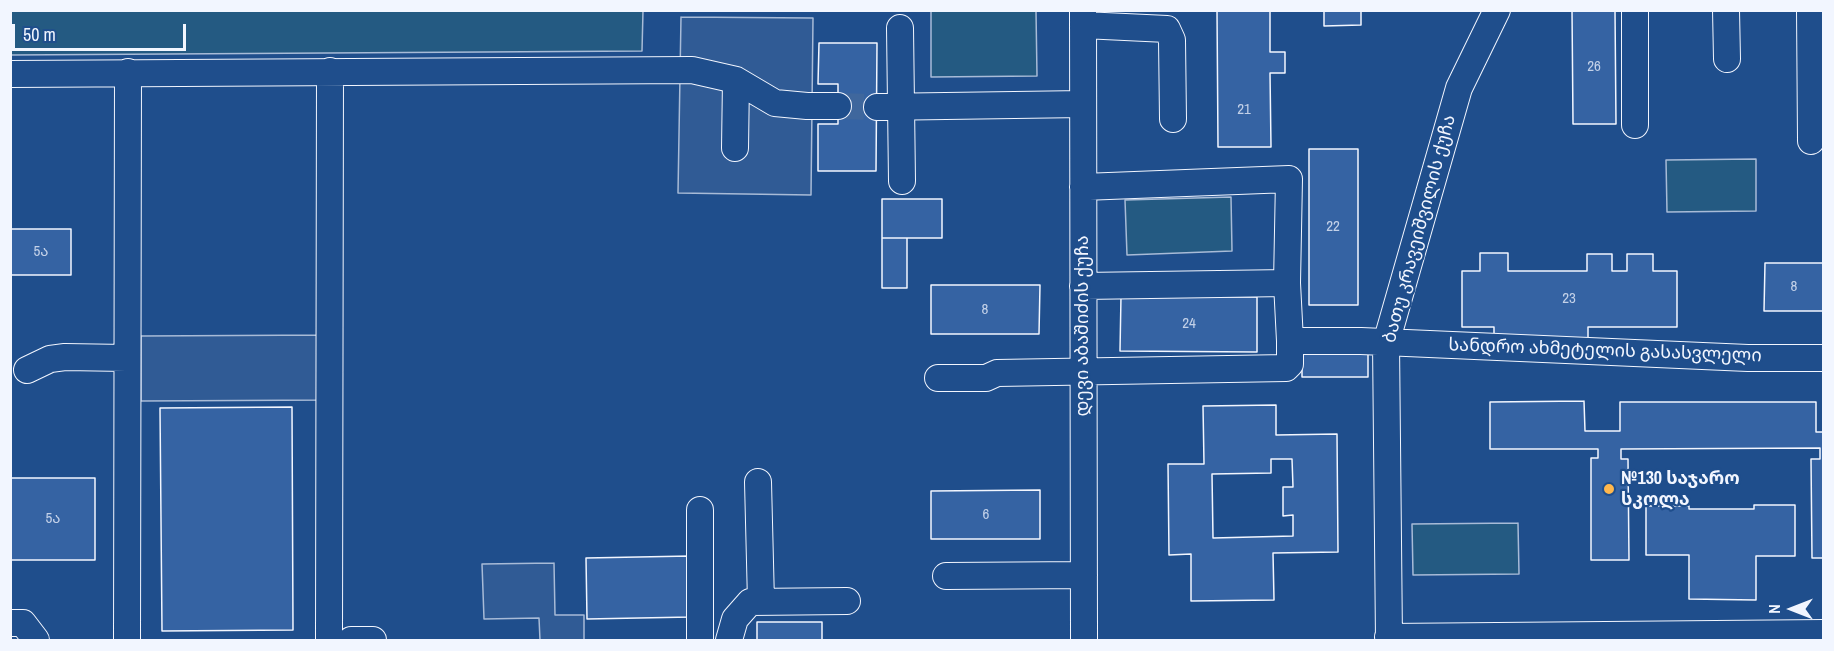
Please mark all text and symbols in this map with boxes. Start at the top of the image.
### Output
scale bar [15,12,189,50]
text: 50 m [23,22,56,47]
house number: 26 [1587,58,1601,76]
house number: 21 [1237,101,1251,119]
street label: ბათუ კრავეიშვილის ქუჩა [1379,113,1461,345]
house number: 22 [1326,218,1340,236]
street label: დევი აბაშიძის ქუჩა [1072,235,1094,417]
house number: 5ა [33,243,49,261]
house number: 8 [1791,278,1797,296]
house number: 23 [1562,290,1576,308]
house number: 8 [982,301,988,319]
house number: 24 [1182,315,1196,333]
street label: სანდრო ახმეტელის გასასვლელი [1448,335,1762,367]
place label: №130 საჯარო სკოლა [1621,468,1740,510]
marker: №130 საჯარო სკოლა [1602,482,1616,496]
house number: 6 [983,506,989,524]
house number: 5ა [45,510,61,528]
north arrow [1762,579,1822,639]
text: N [1763,604,1785,614]

